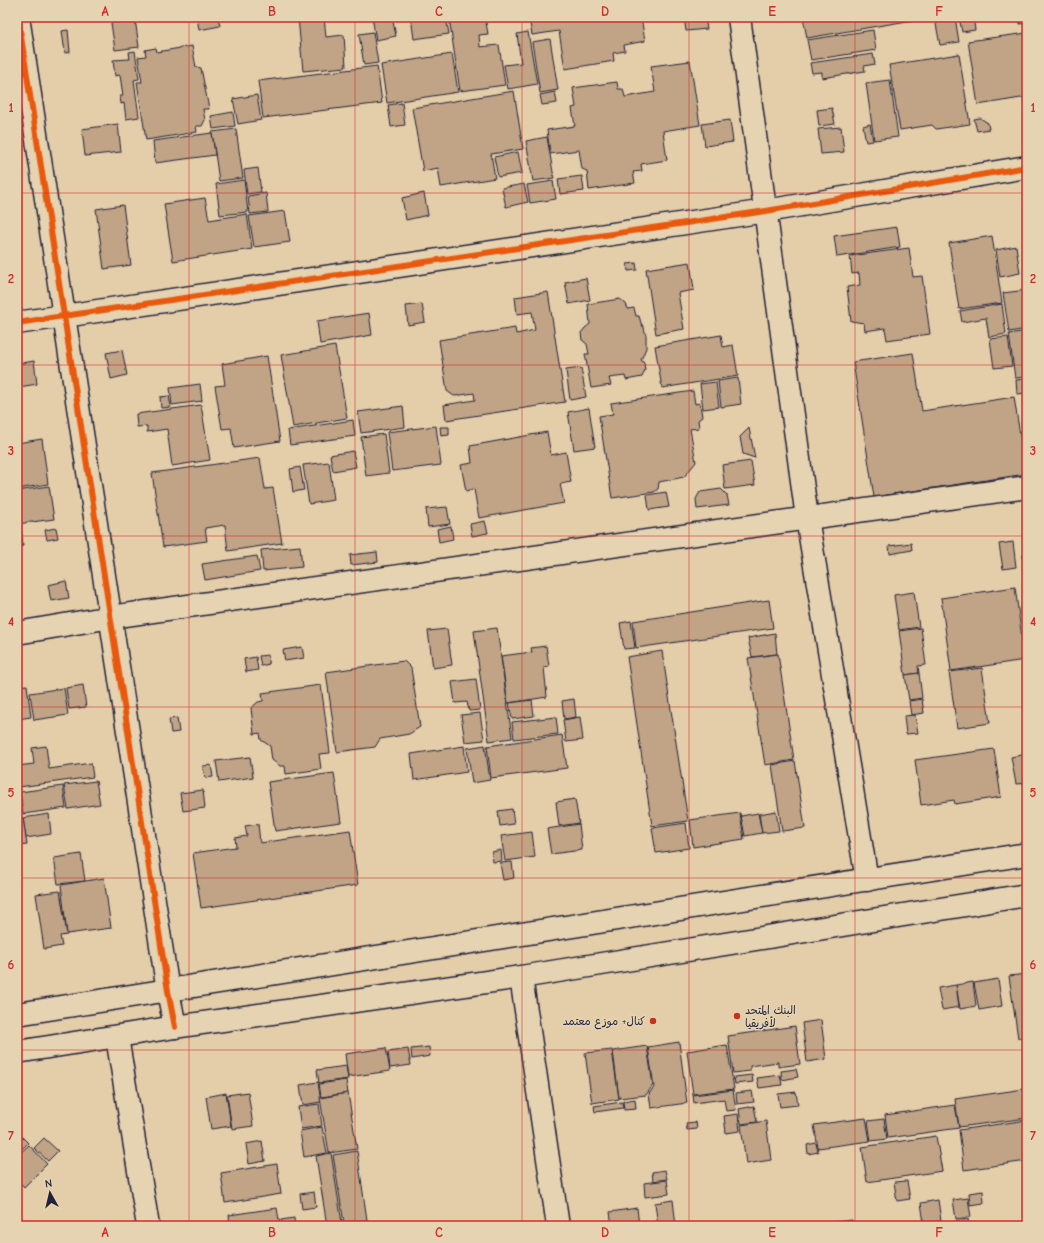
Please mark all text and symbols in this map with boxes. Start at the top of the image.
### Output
text: A [101,4,109,19]
text: B [268,4,276,19]
text: C [435,4,443,19]
text: D [601,4,609,19]
text: E [768,4,776,19]
text: F [935,4,943,19]
text: 1 [8,100,14,115]
text: 1 [1030,100,1036,115]
text: 2 [8,271,14,286]
text: 2 [1030,271,1036,286]
text: 3 [8,443,14,458]
text: 3 [1030,443,1036,458]
text: 4 [8,614,14,629]
text: 4 [1030,614,1036,629]
text: 5 [8,785,15,800]
text: 5 [1030,785,1037,800]
text: 6 [8,957,15,972]
text: 6 [1030,957,1037,972]
place label: البنك المتحد لأفريقيا [745,1004,796,1030]
marker: البنك المتحد لأفريقيا [732,1011,742,1021]
place label: كنال+ موزع معتمد [563,1015,645,1030]
marker: كنال+ موزع معتمد [648,1016,658,1026]
text: 7 [8,1128,14,1143]
text: 7 [1030,1128,1036,1143]
north arrow [30,1173,70,1213]
text: N [44,1177,53,1191]
text: A [101,1225,109,1240]
text: B [268,1225,276,1240]
text: C [435,1225,443,1240]
text: D [601,1225,609,1240]
text: E [768,1225,776,1240]
text: F [935,1225,943,1240]

